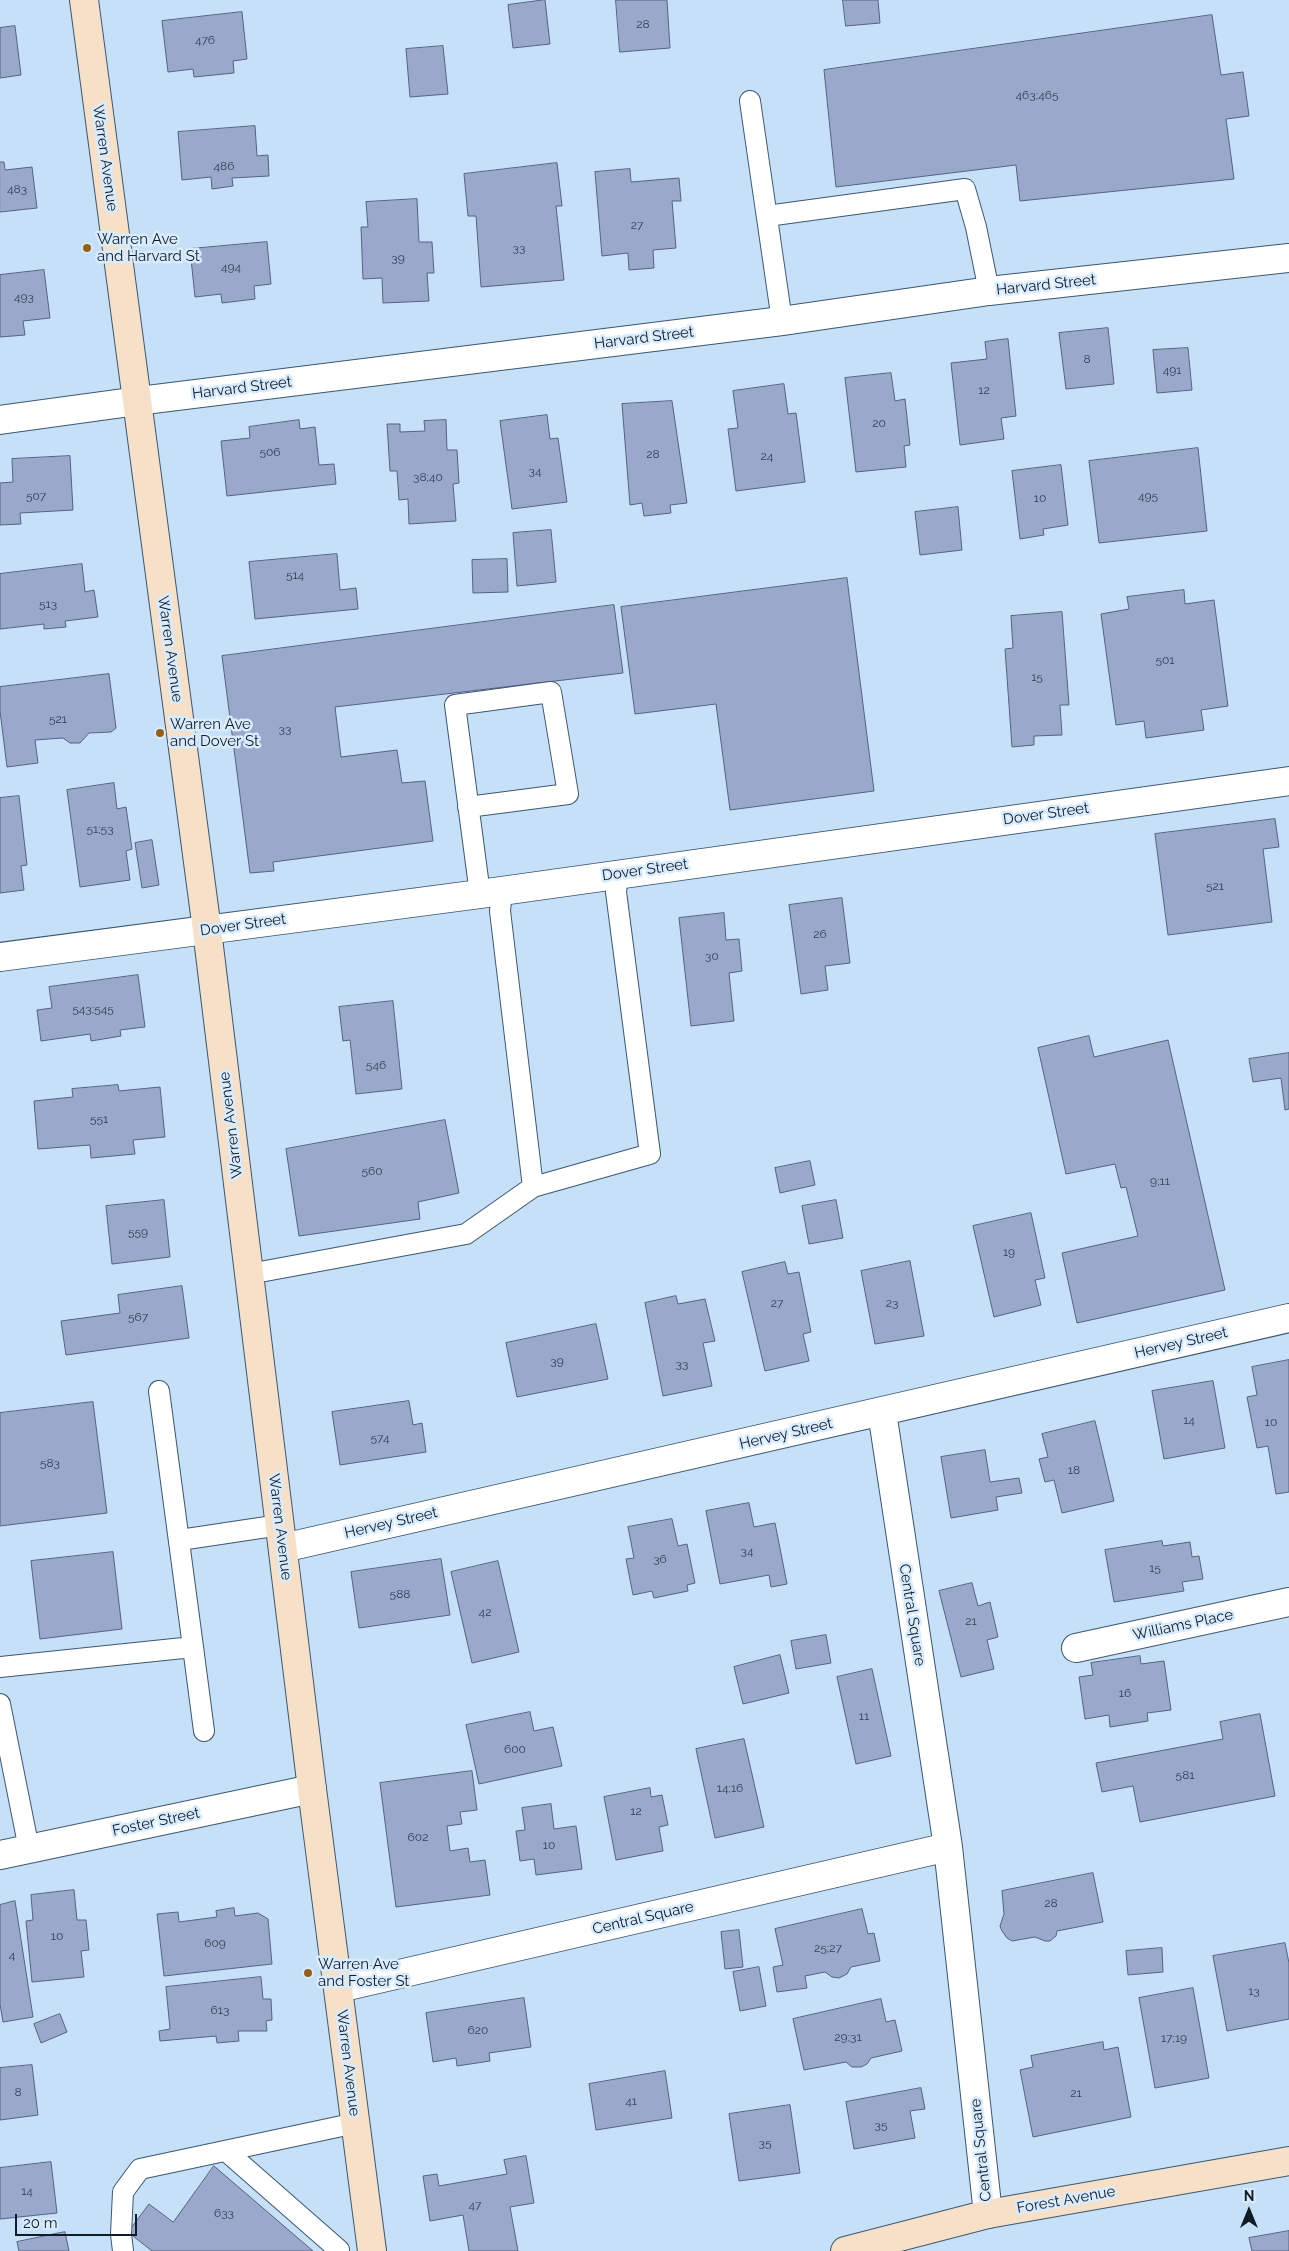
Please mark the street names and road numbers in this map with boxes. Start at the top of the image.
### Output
street label: Warren Avenue [89,104,121,212]
street label: Harvard Street [995,271,1097,299]
street label: Harvard Street [593,323,695,353]
street label: Harvard Street [191,373,293,403]
street label: Warren Avenue [154,595,186,703]
street label: Dover Street [1002,799,1090,829]
street label: Dover Street [601,855,689,885]
street label: Dover Street [199,910,287,940]
street label: Warren Avenue [216,1071,246,1179]
street label: Hervey Street [1133,1324,1229,1362]
street label: Hervey Street [738,1415,834,1453]
street label: Warren Avenue [265,1473,295,1581]
street label: Hervey Street [343,1504,439,1542]
street label: Central Square [895,1563,929,1667]
street label: Williams Place [1131,1606,1235,1644]
street label: Foster Street [111,1804,201,1840]
street label: Central Square [591,1898,695,1938]
street label: Warren Avenue [333,2009,363,2117]
street label: Central Square [967,2098,995,2202]
street label: Forest Avenue [1015,2182,1117,2218]

